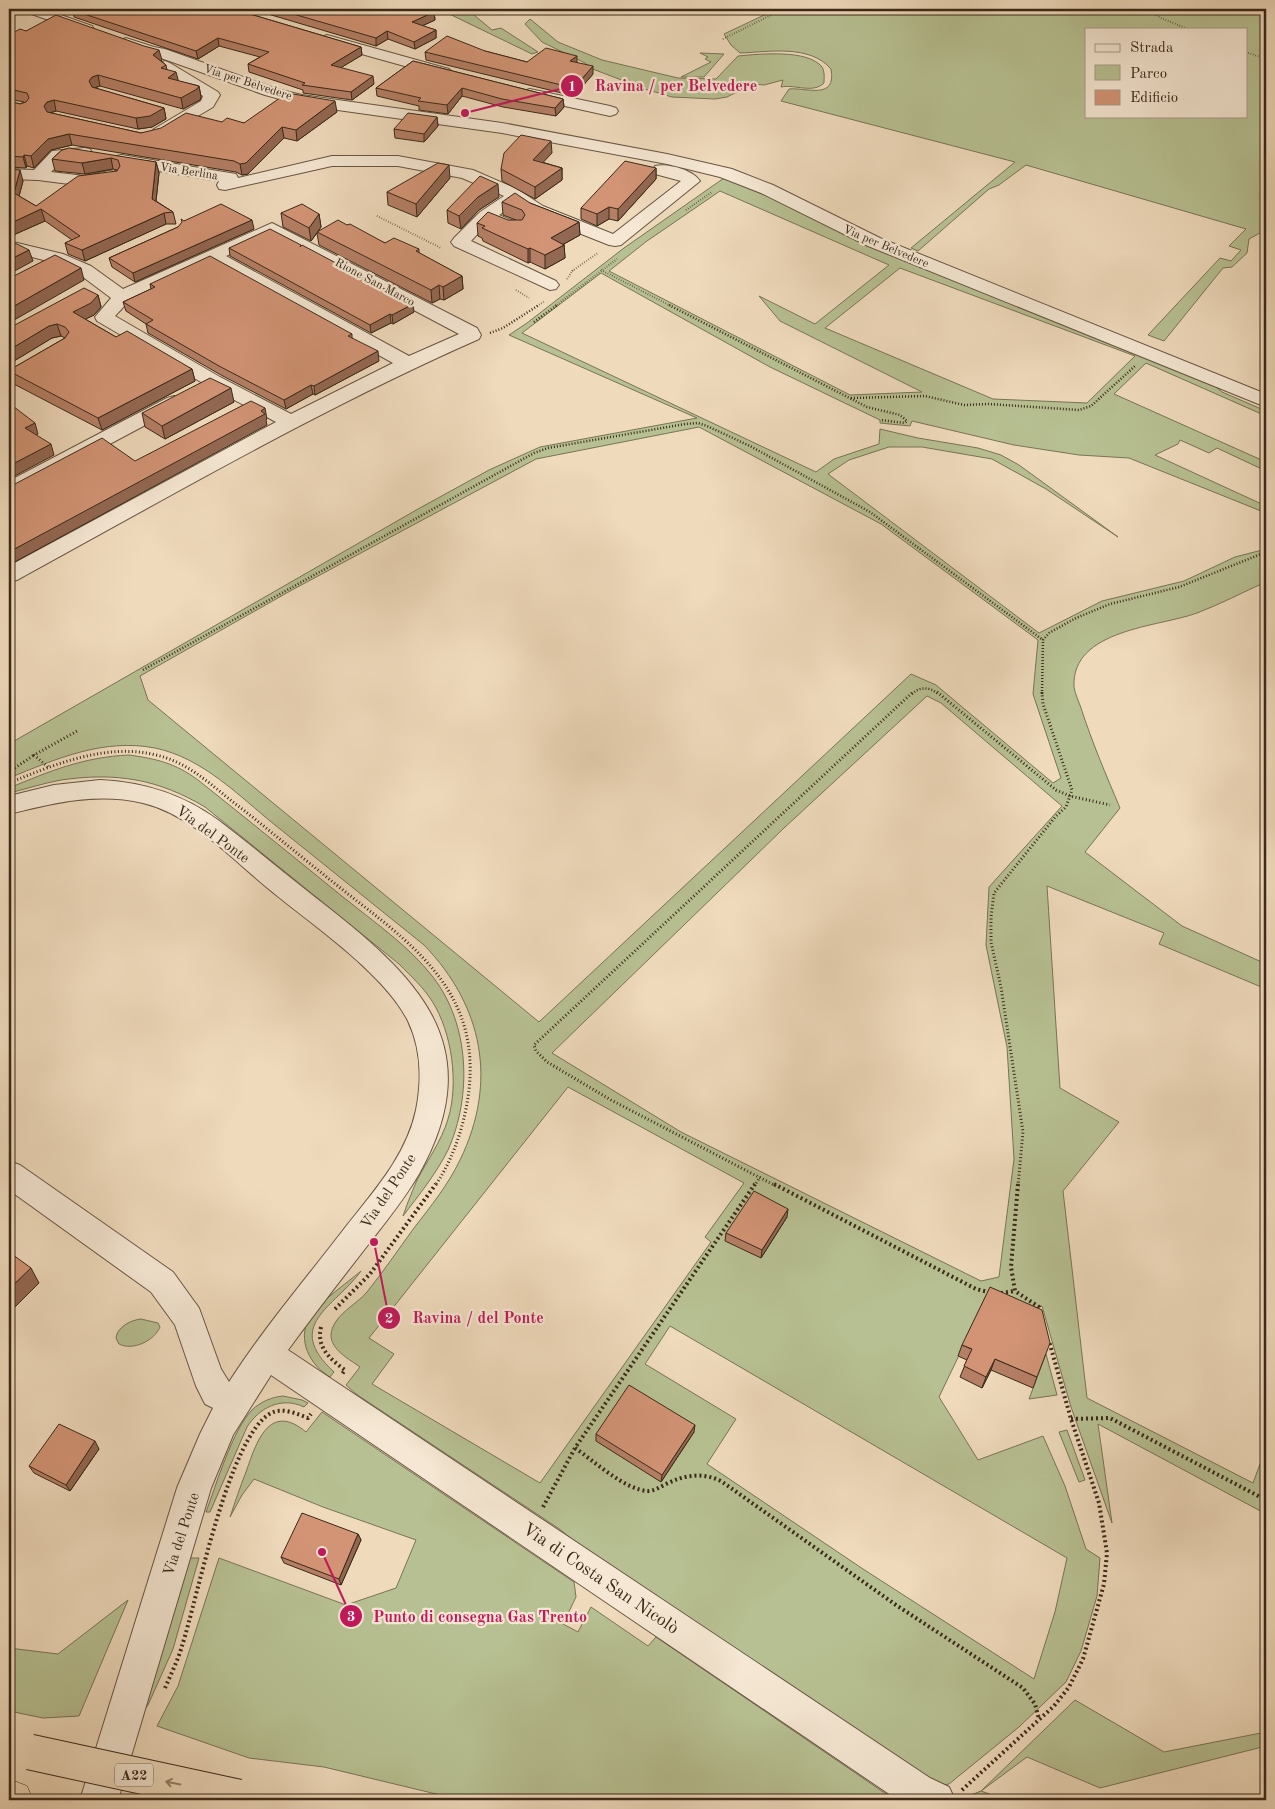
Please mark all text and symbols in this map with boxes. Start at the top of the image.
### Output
legend [1085,28,1248,118]
text: Strada [1130,41,1174,56]
street label: Via per Belvedere [202,63,294,103]
text: Parco [1130,67,1167,82]
callout: Ravina / per Belvedere [560,70,767,101]
text: Ravina / per Belvedere [595,79,757,95]
text: 1 [568,80,576,95]
text: Edificio [1130,91,1178,106]
street label: Via Berlina [159,161,219,183]
street label: Via per Belvedere [841,223,931,271]
street label: Rione San Marco [333,257,416,309]
street label: Via del Ponte [173,804,252,867]
street label: Via del Ponte [359,1152,420,1232]
callout: Ravina / del Ponte [377,1302,553,1333]
text: Ravina / del Ponte [412,1311,544,1327]
text: 2 [385,1312,393,1327]
street label: Via del Ponte [162,1491,203,1578]
street label: Via di Costa San Nicolò [519,1520,682,1638]
callout: Punto di consegna Gas Trento [338,1600,597,1631]
text: 3 [347,1610,355,1625]
text: Punto di consegna Gas Trento [373,1610,587,1626]
road number: A22 [115,1764,153,1786]
one-way arrow [165,1778,181,1787]

